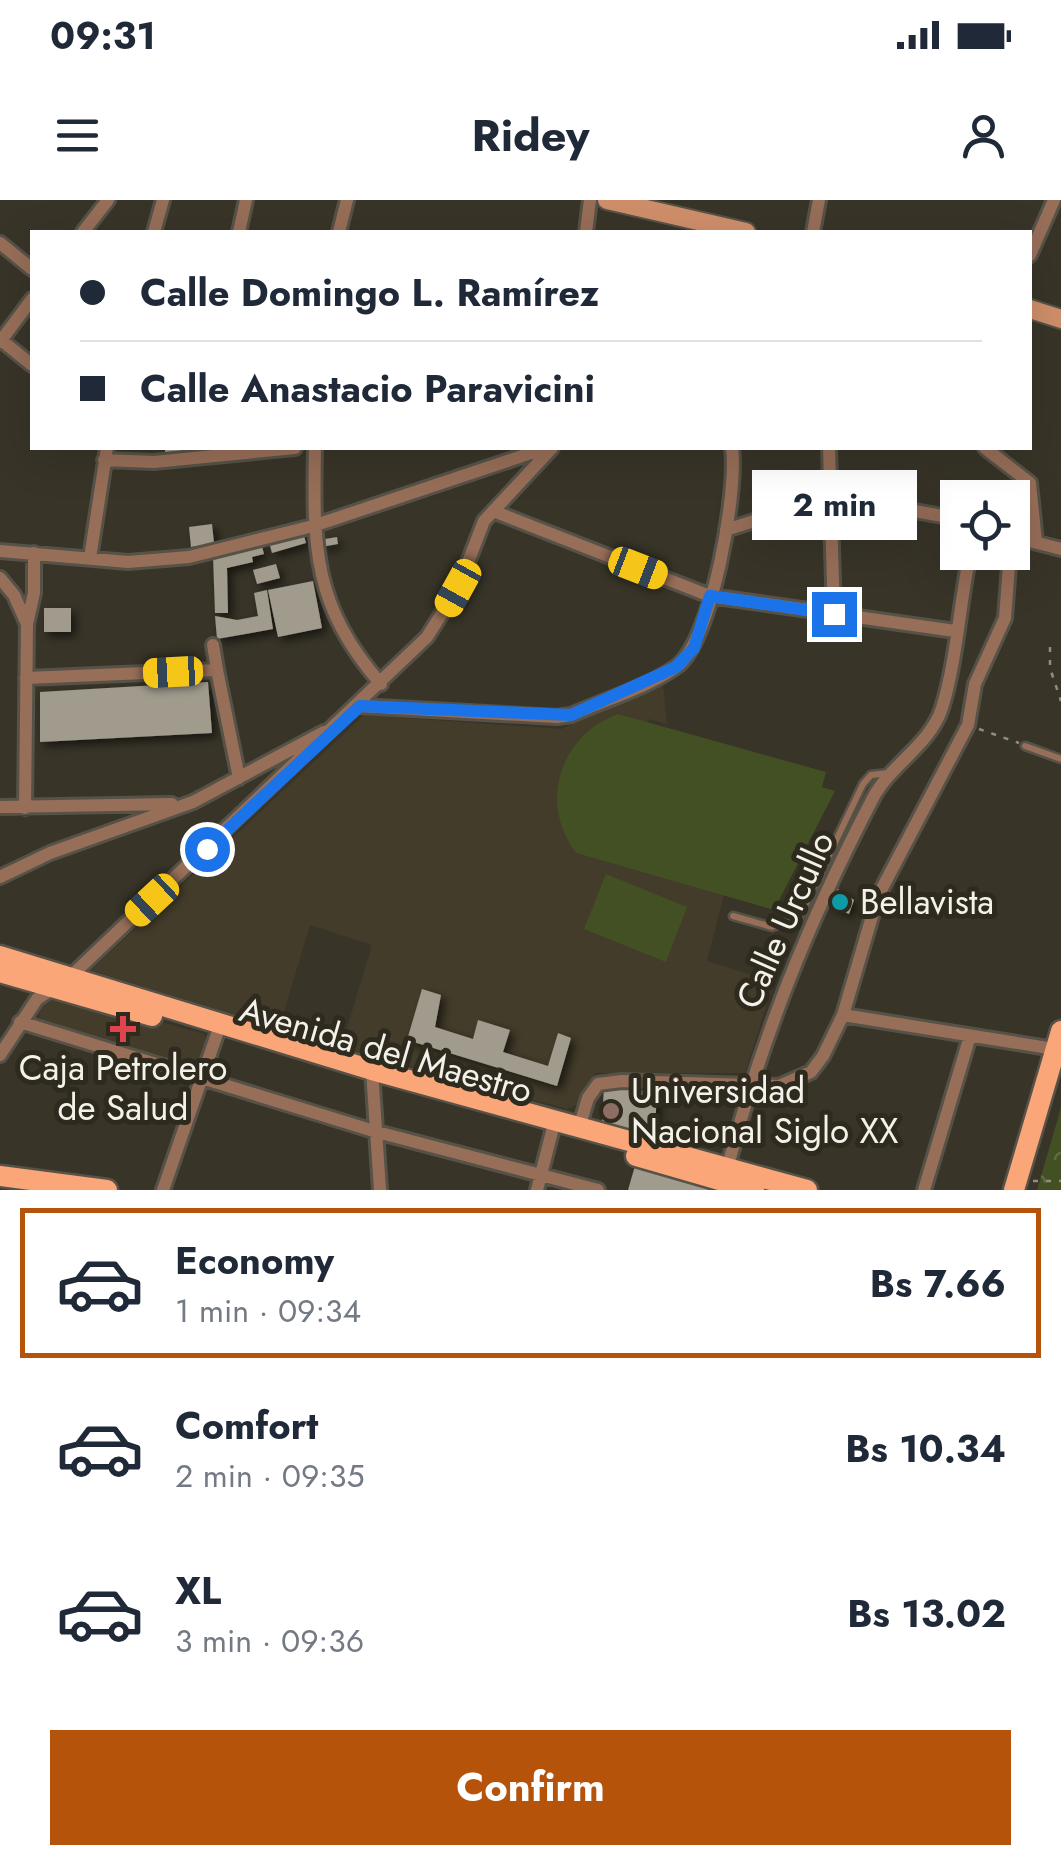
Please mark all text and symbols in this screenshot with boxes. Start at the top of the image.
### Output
text: 09:31 [50,8,156,63]
text: Ridey [472,103,589,168]
icon: menu [50,108,105,163]
icon: person [956,108,1011,163]
text: Calle Domingo L. Ramírez [140,265,599,320]
text: Calle Anastacio Paravicini [140,361,595,416]
callout: 2 min [752,469,916,539]
map controls [940,480,1030,570]
button: locate [940,480,1030,570]
text: 2 min [792,482,877,528]
car [605,543,671,593]
car [430,554,486,622]
route end [812,592,857,637]
car [142,655,204,689]
street label: Calle Urcullo [724,823,846,1017]
route start [185,827,230,872]
car [120,869,184,931]
place label: Bellavista [860,877,994,927]
marker: Bellavista [829,891,851,913]
street label: Avenida del Maestro [234,984,538,1116]
marker: Caja Petrolero de Salud [110,1016,136,1042]
place label: Caja Petrolero de Salud [19,1043,227,1133]
place label: Universidad Nacional Siglo XX [631,1066,899,1156]
marker: Universidad Nacional Siglo XX [600,1100,622,1122]
text: Economy [175,1233,334,1288]
icon: car [55,1238,145,1328]
text: Bs 7.66 [870,1256,1006,1311]
text: 1 min · 09:34 [175,1288,361,1334]
text: Comfort [175,1398,318,1453]
icon: car [55,1403,145,1493]
text: Bs 10.34 [845,1421,1006,1476]
text: 2 min · 09:35 [175,1453,364,1499]
text: XL [175,1563,221,1618]
icon: car [55,1568,145,1658]
text: Bs 13.02 [847,1586,1006,1641]
text: 3 min · 09:36 [175,1618,364,1664]
button: Confirm [50,1730,1011,1845]

